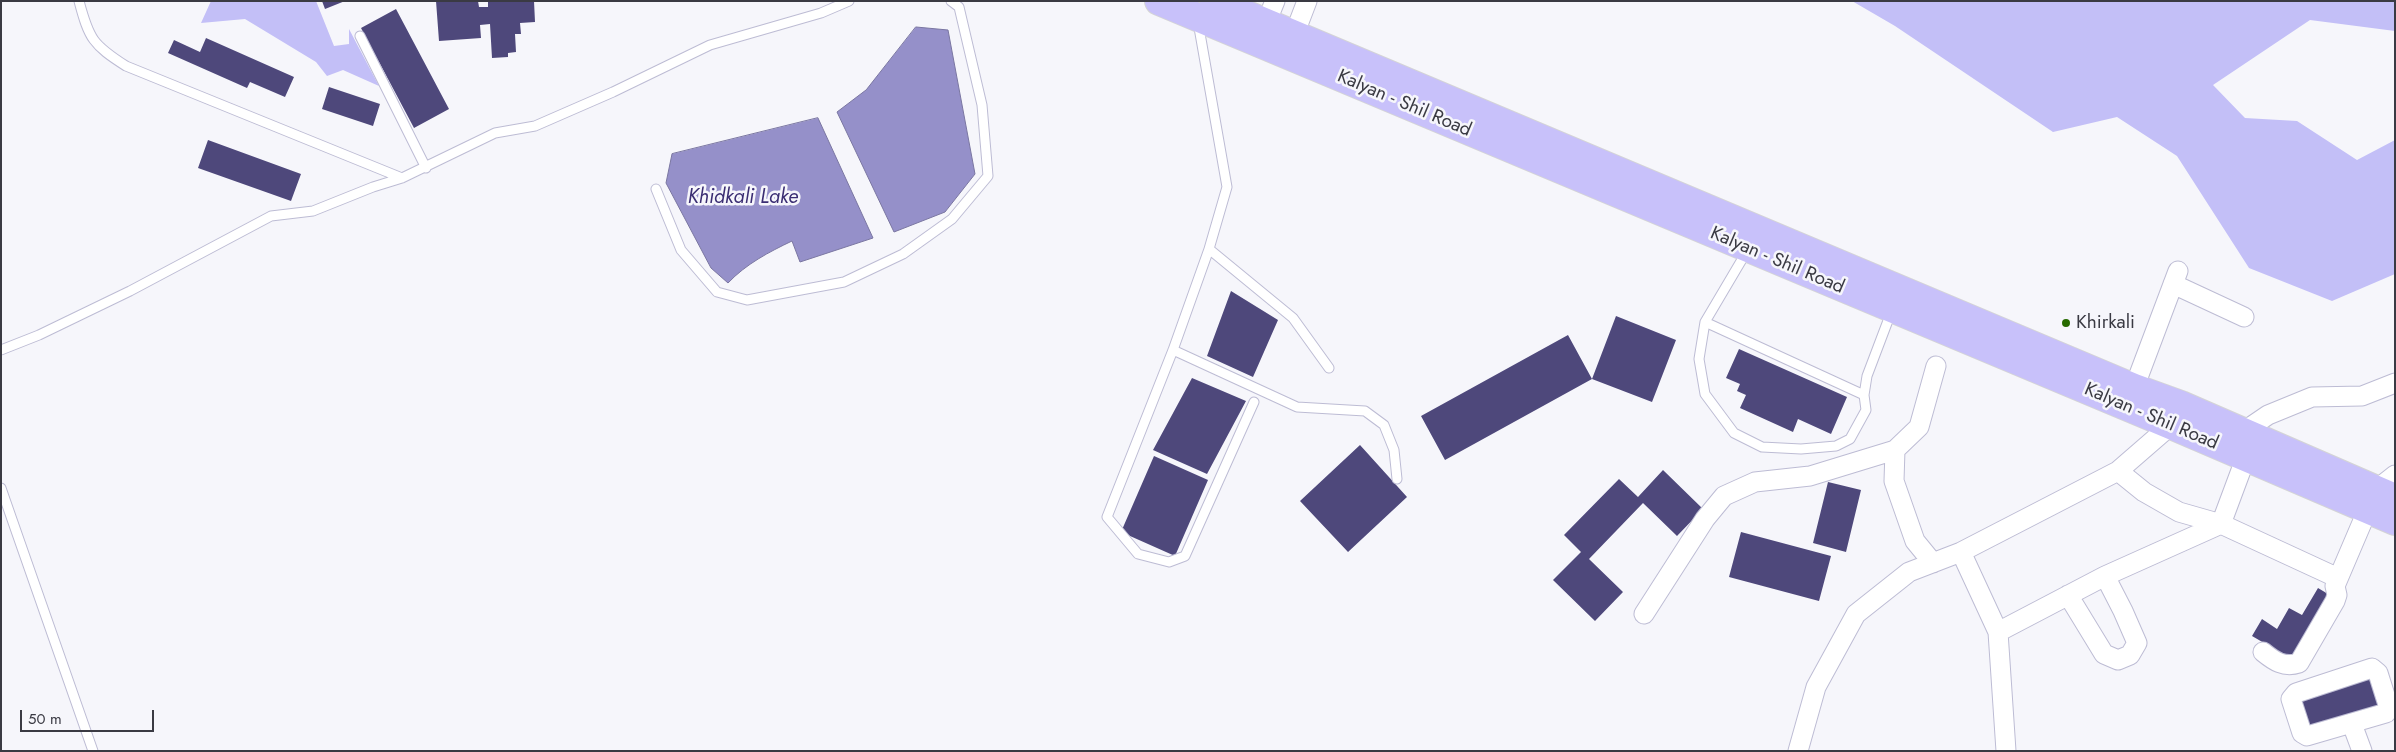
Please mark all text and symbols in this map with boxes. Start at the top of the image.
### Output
street label: Kalyan - Shil Road [1334,65,1474,143]
water label: Khidkali Lake [688,186,798,210]
street label: Kalyan - Shil Road [1707,222,1847,300]
place label: Khirkali [2076,312,2135,334]
marker: Khirkali [2060,317,2072,329]
street label: Kalyan - Shil Road [2081,378,2221,456]
scale bar [22,700,156,732]
text: 50 m [28,708,62,730]

